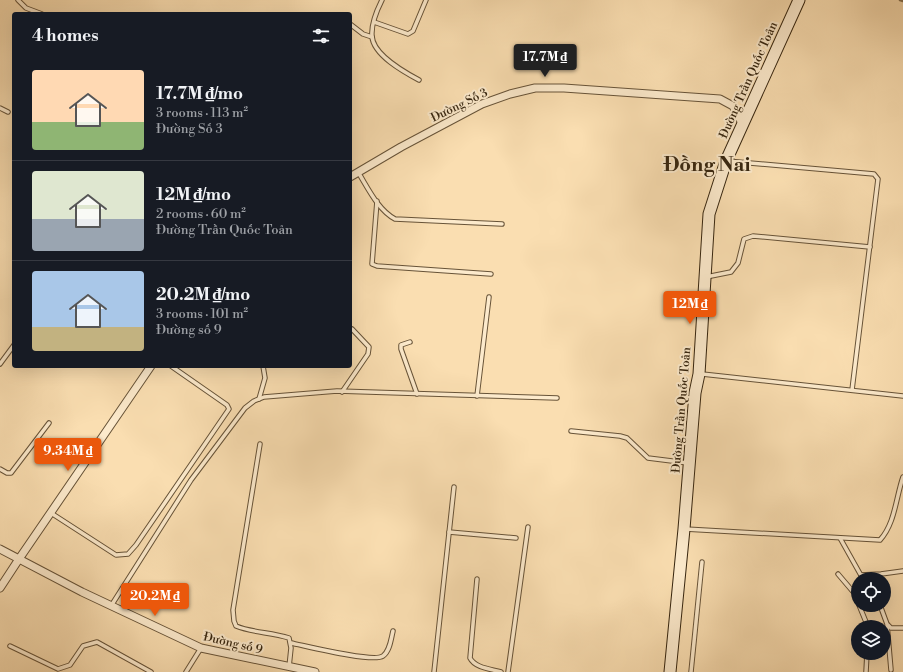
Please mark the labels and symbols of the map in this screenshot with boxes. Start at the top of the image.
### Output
street label: Đường Trần Quốc Toản [716,19,781,141]
pin: 17.7M ₫ [508,44,582,78]
street label: Đường Số 3 [428,85,490,126]
district label: Đồng Nai [662,153,751,178]
pin: 12M ₫ [662,291,718,325]
street label: Đường Trần Quốc Toản [669,346,694,474]
pin: 9.34M ₫ [31,438,105,472]
pin: 20.2M ₫ [118,583,192,617]
street label: Đường số 9 [202,629,264,658]

